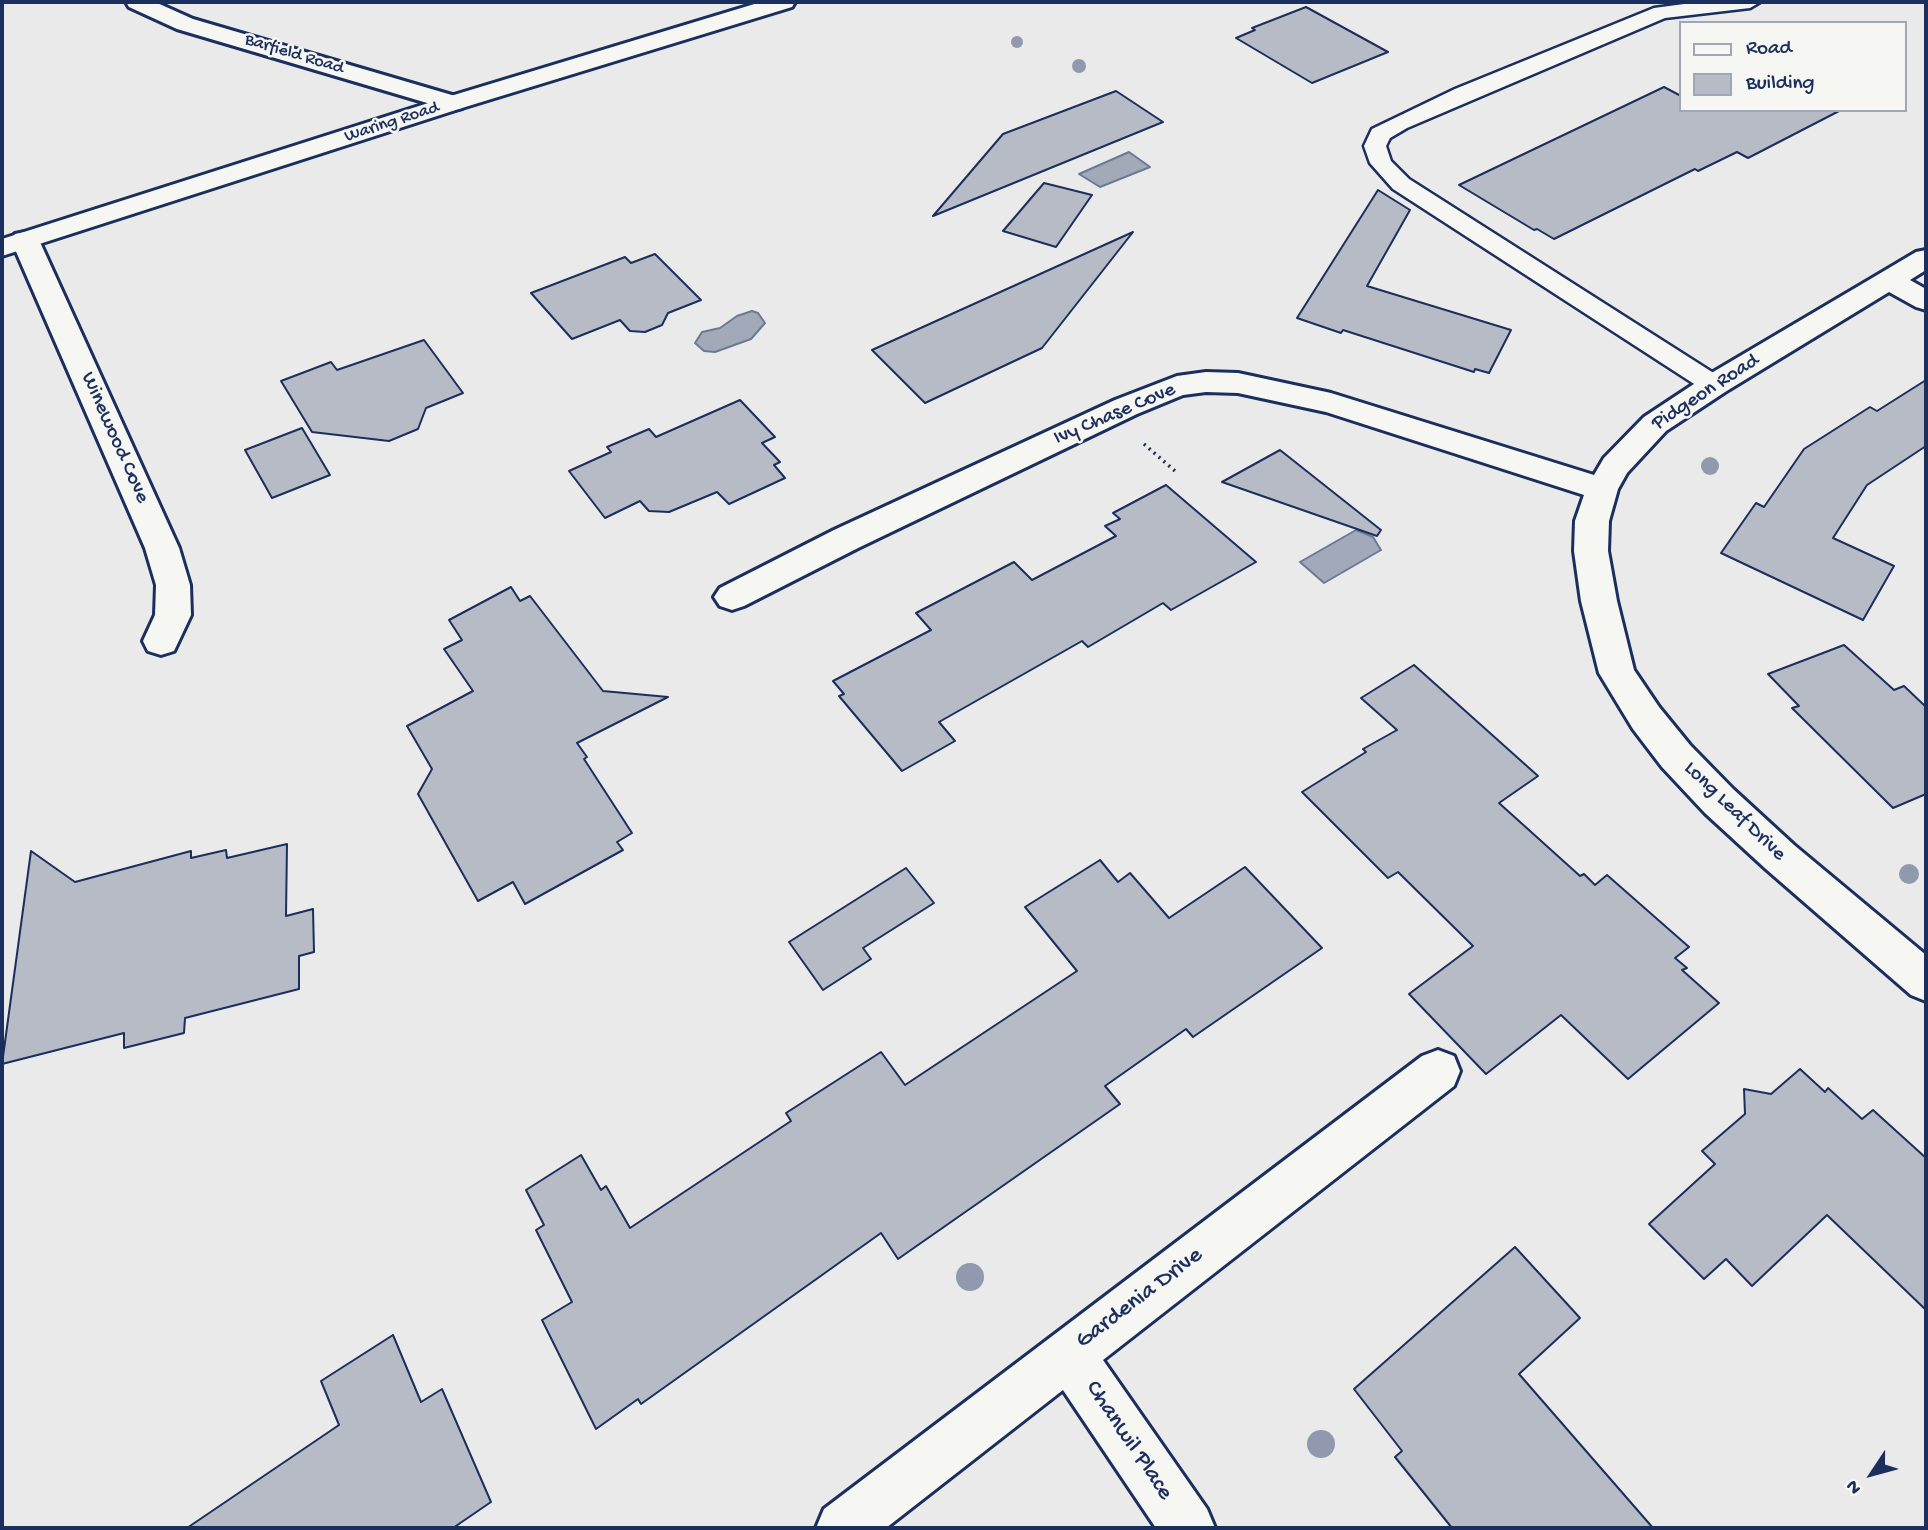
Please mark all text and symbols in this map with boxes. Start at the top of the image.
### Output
legend [1680,21,1907,112]
street label: Barfield Road [242,30,346,80]
text: Road [1746,37,1792,62]
text: Building [1746,72,1815,97]
street label: Waring Road [342,98,442,148]
street label: Pidgeon Road [1648,349,1764,437]
street label: Winewood Cove [74,368,154,508]
street label: Ivy Chase Cove [1050,378,1180,452]
street label: Long Leaf Drive [1677,757,1791,867]
street label: Gardenia Drive [1071,1242,1209,1356]
street label: Chanwil Place [1078,1376,1178,1506]
north arrow [1837,1439,1907,1509]
text: N [1842,1475,1868,1498]

